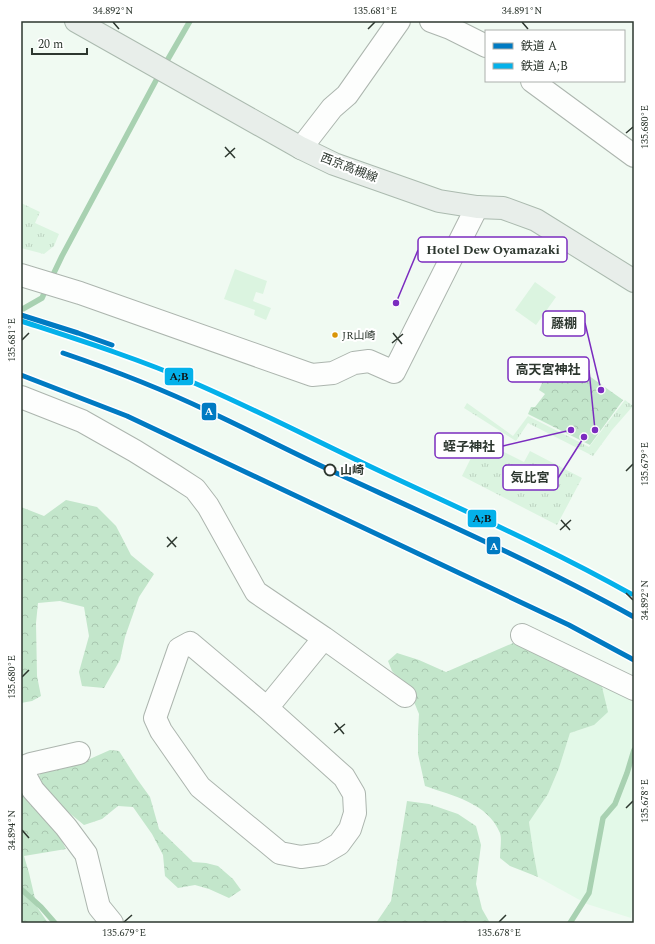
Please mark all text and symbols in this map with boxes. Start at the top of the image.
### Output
text: 34.892°N [93,3,133,19]
text: 135.681°E [353,3,397,19]
text: 34.891°N [502,3,542,19]
scale bar [32,30,87,56]
legend [485,30,625,82]
text: 20 m [38,35,63,54]
text: 鉄道 A [521,37,557,56]
text: 鉄道 A;B [521,57,568,76]
text: 135.680°E [637,105,653,149]
street label: 西京高槻線 [318,148,380,188]
callout: Hotel Dew Oyamazaki [418,237,567,262]
text: Hotel Dew Oyamazaki [426,240,560,260]
callout: 藤棚 [543,311,585,336]
text: 藤棚 [551,314,577,334]
text: 135.681°E [4,318,20,362]
place label: JR山崎 [342,327,375,344]
marker: JR山崎 [330,330,340,340]
callout: 高天宮神社 [508,357,589,382]
text: 高天宮神社 [515,360,581,380]
line badge: A;B [164,367,194,386]
text: A;B [169,368,189,385]
line badge: A [201,402,217,421]
text: A [205,403,214,420]
callout: 蛭子神社 [435,433,503,458]
text: 蛭子神社 [443,437,495,457]
text: 135.679°E [637,442,653,486]
place label: 山崎 [340,461,364,480]
marker: 山崎 [323,463,337,477]
callout: 気比宮 [503,465,558,490]
text: 気比宮 [510,468,550,488]
line badge: A;B [467,509,497,528]
text: A;B [472,510,492,527]
line badge: A [486,536,501,555]
text: A [490,538,499,555]
text: 34.892°N [637,580,653,620]
text: 135.680°E [4,655,20,699]
text: 135.678°E [637,779,653,823]
text: 34.894°N [4,810,20,850]
text: 135.679°E [102,925,146,941]
text: 135.678°E [477,925,521,941]

